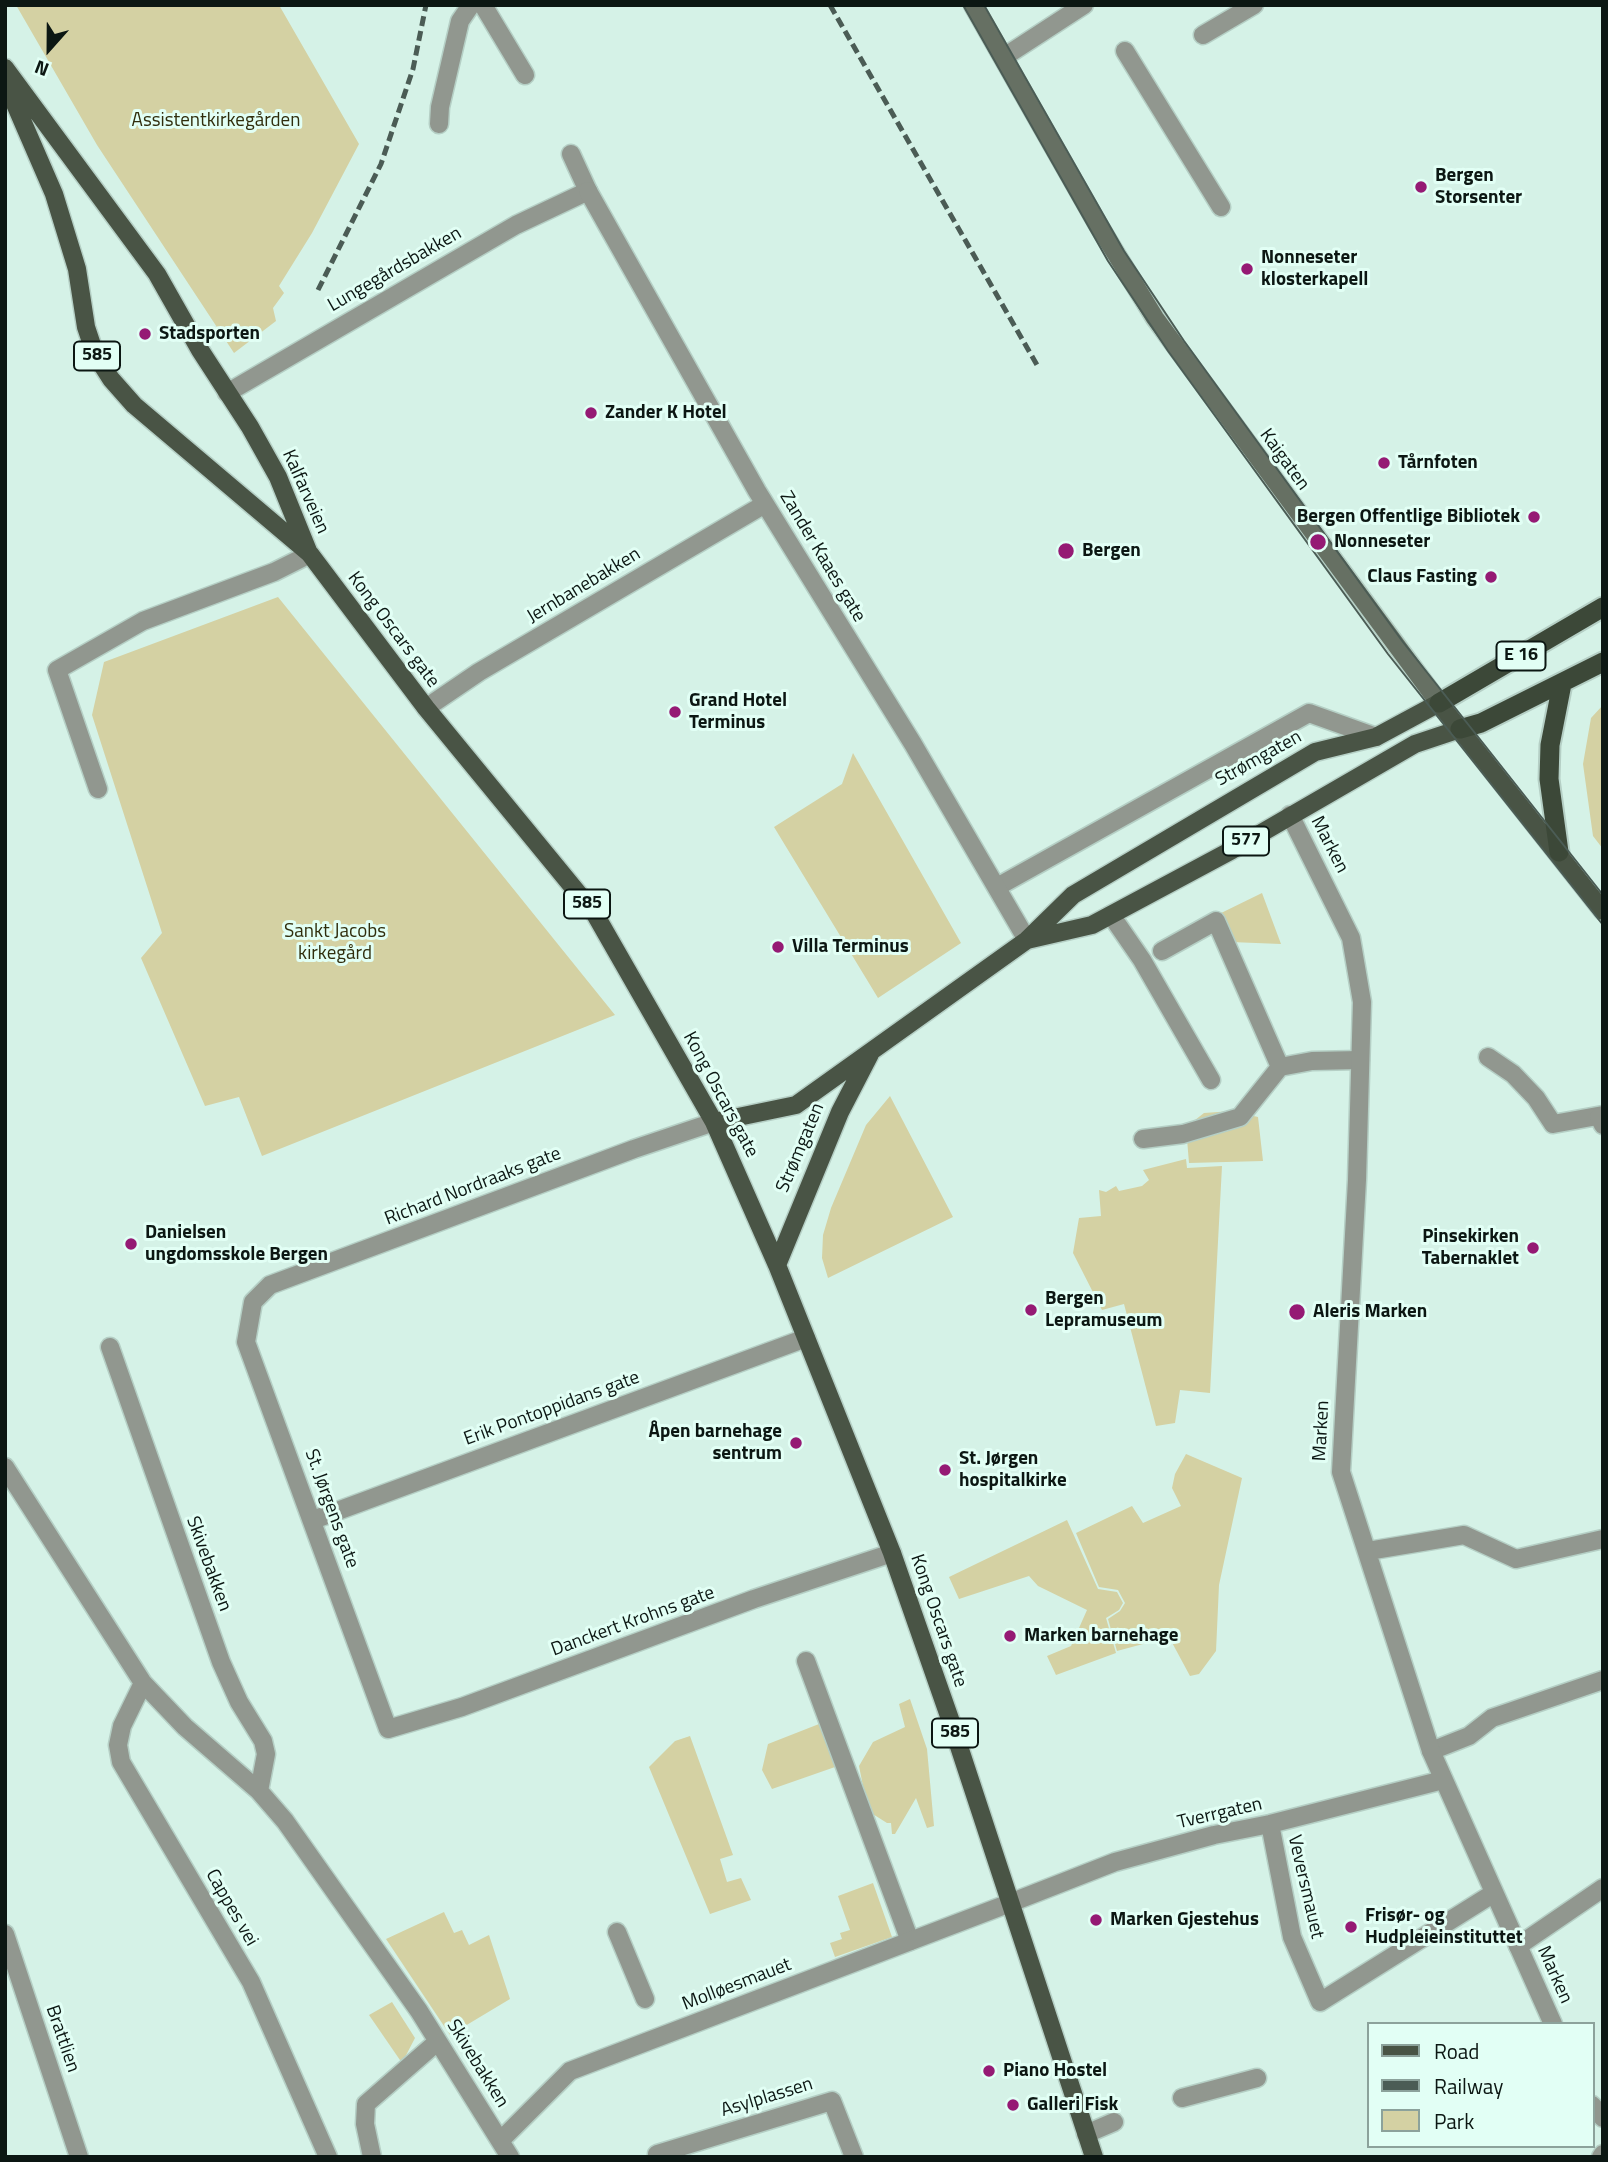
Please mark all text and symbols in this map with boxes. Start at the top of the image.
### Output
north arrow [14,14,84,84]
text: N [30,53,53,85]
park label: Assistentkirkegården [132,110,300,132]
place label: Bergen Storsenter [1435,165,1522,209]
marker: Bergen Storsenter [1413,179,1429,195]
street label: Lungegårdsbakken [324,223,466,317]
place label: Nonneseter klosterkapell [1261,247,1368,291]
marker: Nonneseter klosterkapell [1239,261,1255,277]
place label: Stadsporten [159,323,260,345]
marker: Stadsporten [137,326,153,342]
road number: 585 [74,342,120,370]
place label: Zander K Hotel [605,402,727,424]
marker: Zander K Hotel [583,405,599,421]
street label: Kaigaten [1254,425,1314,495]
street label: Kalfarveien [276,446,334,538]
place label: Tårnfoten [1398,452,1478,474]
marker: Tårnfoten [1376,455,1392,471]
street label: Zander Kaaes gate [774,488,870,626]
place label: Bergen Offentlige Bibliotek [1297,506,1520,528]
marker: Bergen Offentlige Bibliotek [1526,509,1542,525]
place label: Nonneseter [1334,531,1430,553]
marker: Nonneseter [1308,532,1328,552]
place label: Bergen [1082,540,1141,562]
marker: Bergen [1056,541,1076,561]
street label: Jernbanebakken [523,543,645,629]
place label: Claus Fasting [1367,566,1477,588]
street label: Kong Oscars gate [342,568,444,692]
marker: Claus Fasting [1483,569,1499,585]
road number: E 16 [1496,642,1546,670]
place label: Grand Hotel Terminus [689,690,787,734]
marker: Grand Hotel Terminus [667,704,683,720]
street label: Strømgaten [1212,726,1306,792]
street label: Marken [1305,813,1353,877]
road number: 577 [1223,826,1269,856]
road number: 585 [564,890,610,918]
park label: Sankt Jacobs kirkegård [284,921,386,965]
place label: Villa Terminus [792,936,909,958]
marker: Villa Terminus [770,939,786,955]
street label: Kong Oscars gate [677,1028,763,1162]
street label: Strømgaten [772,1100,830,1196]
street label: Richard Nordraaks gate [382,1143,564,1231]
place label: Danielsen ungdomsskole Bergen [145,1222,328,1266]
place label: Pinsekirken Tabernaklet [1422,1226,1519,1270]
marker: Danielsen ungdomsskole Bergen [123,1236,139,1252]
marker: Pinsekirken Tabernaklet [1525,1240,1541,1256]
place label: Bergen Lepramuseum [1045,1288,1162,1332]
place label: Aleris Marken [1313,1301,1427,1323]
marker: Bergen Lepramuseum [1023,1302,1039,1318]
marker: Aleris Marken [1287,1302,1307,1322]
street label: Erik Pontoppidans gate [461,1367,643,1451]
street label: Marken [1309,1400,1335,1462]
place label: Åpen barnehage sentrum [648,1421,782,1465]
marker: Åpen barnehage sentrum [788,1435,804,1451]
street label: St. Jørgens gate [299,1446,363,1572]
place label: St. Jørgen hospitalkirke [959,1448,1067,1492]
marker: St. Jørgen hospitalkirke [937,1462,953,1478]
street label: Skivebakken [180,1513,236,1615]
street label: Kong Oscars gate [905,1552,971,1690]
street label: Danckert Krohns gate [548,1582,718,1662]
place label: Marken barnehage [1024,1625,1178,1647]
marker: Marken barnehage [1002,1628,1018,1644]
road number: 585 [932,1718,978,1748]
street label: Tverrgaten [1176,1793,1264,1835]
street label: Veversmauet [1282,1833,1328,1941]
street label: Cappes vei [200,1865,262,1951]
place label: Frisør- og Hudpleieinstituttet [1365,1905,1523,1949]
place label: Marken Gjestehus [1110,1909,1259,1931]
marker: Marken Gjestehus [1088,1912,1104,1928]
marker: Frisør- og Hudpleieinstituttet [1343,1919,1359,1935]
street label: Marken [1531,1943,1577,2007]
street label: Molløesmauet [679,1954,795,2016]
street label: Brattlien [40,2002,84,2076]
street label: Skivebakken [441,2016,513,2112]
legend [1366,2022,1594,2148]
text: Road [1434,2035,1479,2067]
place label: Piano Hostel [1003,2060,1107,2082]
marker: Piano Hostel [981,2063,997,2079]
text: Railway [1434,2070,1503,2102]
street label: Asylplassen [718,2073,816,2123]
place label: Galleri Fisk [1027,2094,1118,2116]
marker: Galleri Fisk [1005,2097,1021,2113]
text: Park [1434,2105,1474,2137]

